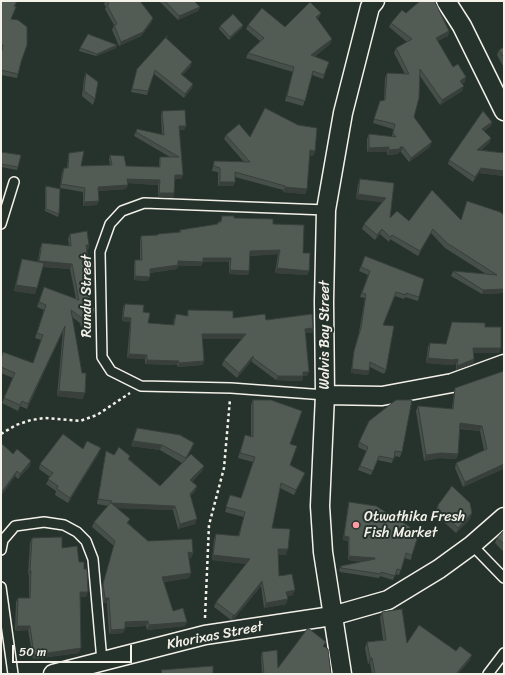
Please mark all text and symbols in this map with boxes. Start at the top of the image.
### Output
street label: Rundu Street [79,255,95,337]
street label: Walvis Bay Street [317,280,333,390]
place label: Otwathika Fresh Fish Market [364,509,465,542]
marker: Otwathika Fresh Fish Market [351,520,361,530]
street label: Khorixas Street [166,618,264,654]
scale bar [14,637,134,663]
text: 50 m [19,641,46,663]

